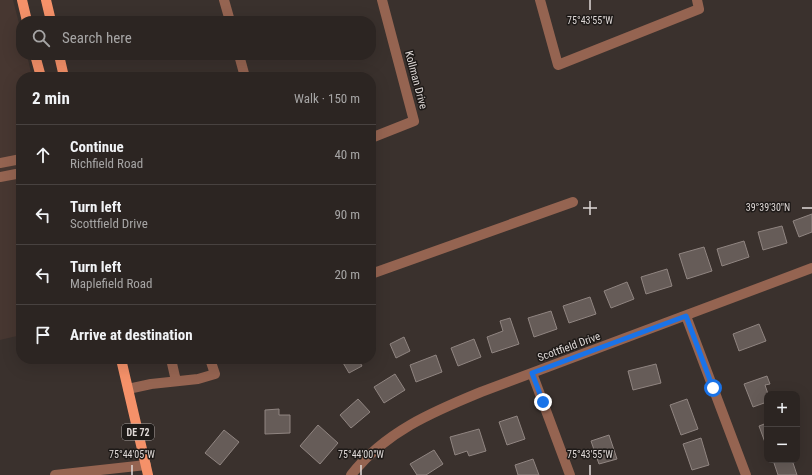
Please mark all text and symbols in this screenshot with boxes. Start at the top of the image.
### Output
text: 75°43'55"W [567,15,613,26]
search box [16,16,376,60]
icon: search [30,27,52,49]
text: Search here [62,29,132,47]
street label: Kollman Drive [402,49,430,111]
text: 2 min [32,88,70,108]
text: Walk · 150 m [294,91,360,106]
text: Continue [70,138,124,156]
icon: ahead [32,144,54,166]
text: 40 m [334,147,360,162]
text: Richfield Road [70,156,143,171]
text: Turn left [70,198,121,216]
text: 39°39'30"N [746,202,790,213]
icon: left [32,204,54,226]
text: 90 m [334,207,360,222]
text: Scottfield Drive [70,216,148,231]
text: Turn left [70,258,121,276]
icon: left [32,264,54,286]
text: 20 m [334,267,360,282]
text: Maplefield Road [70,276,153,291]
icon: arrive [32,324,54,346]
text: Arrive at destination [70,326,193,344]
street label: Scottfield Drive [536,330,602,364]
route start [704,379,722,397]
map controls [764,391,800,463]
button: + [764,391,800,427]
route end [534,393,552,411]
road number: DE 72 [122,424,154,440]
button: − [764,427,800,463]
text: 75°44'05"W [109,449,155,460]
text: 75°44'00"W [338,449,384,460]
text: 75°43'55"W [567,449,613,460]

